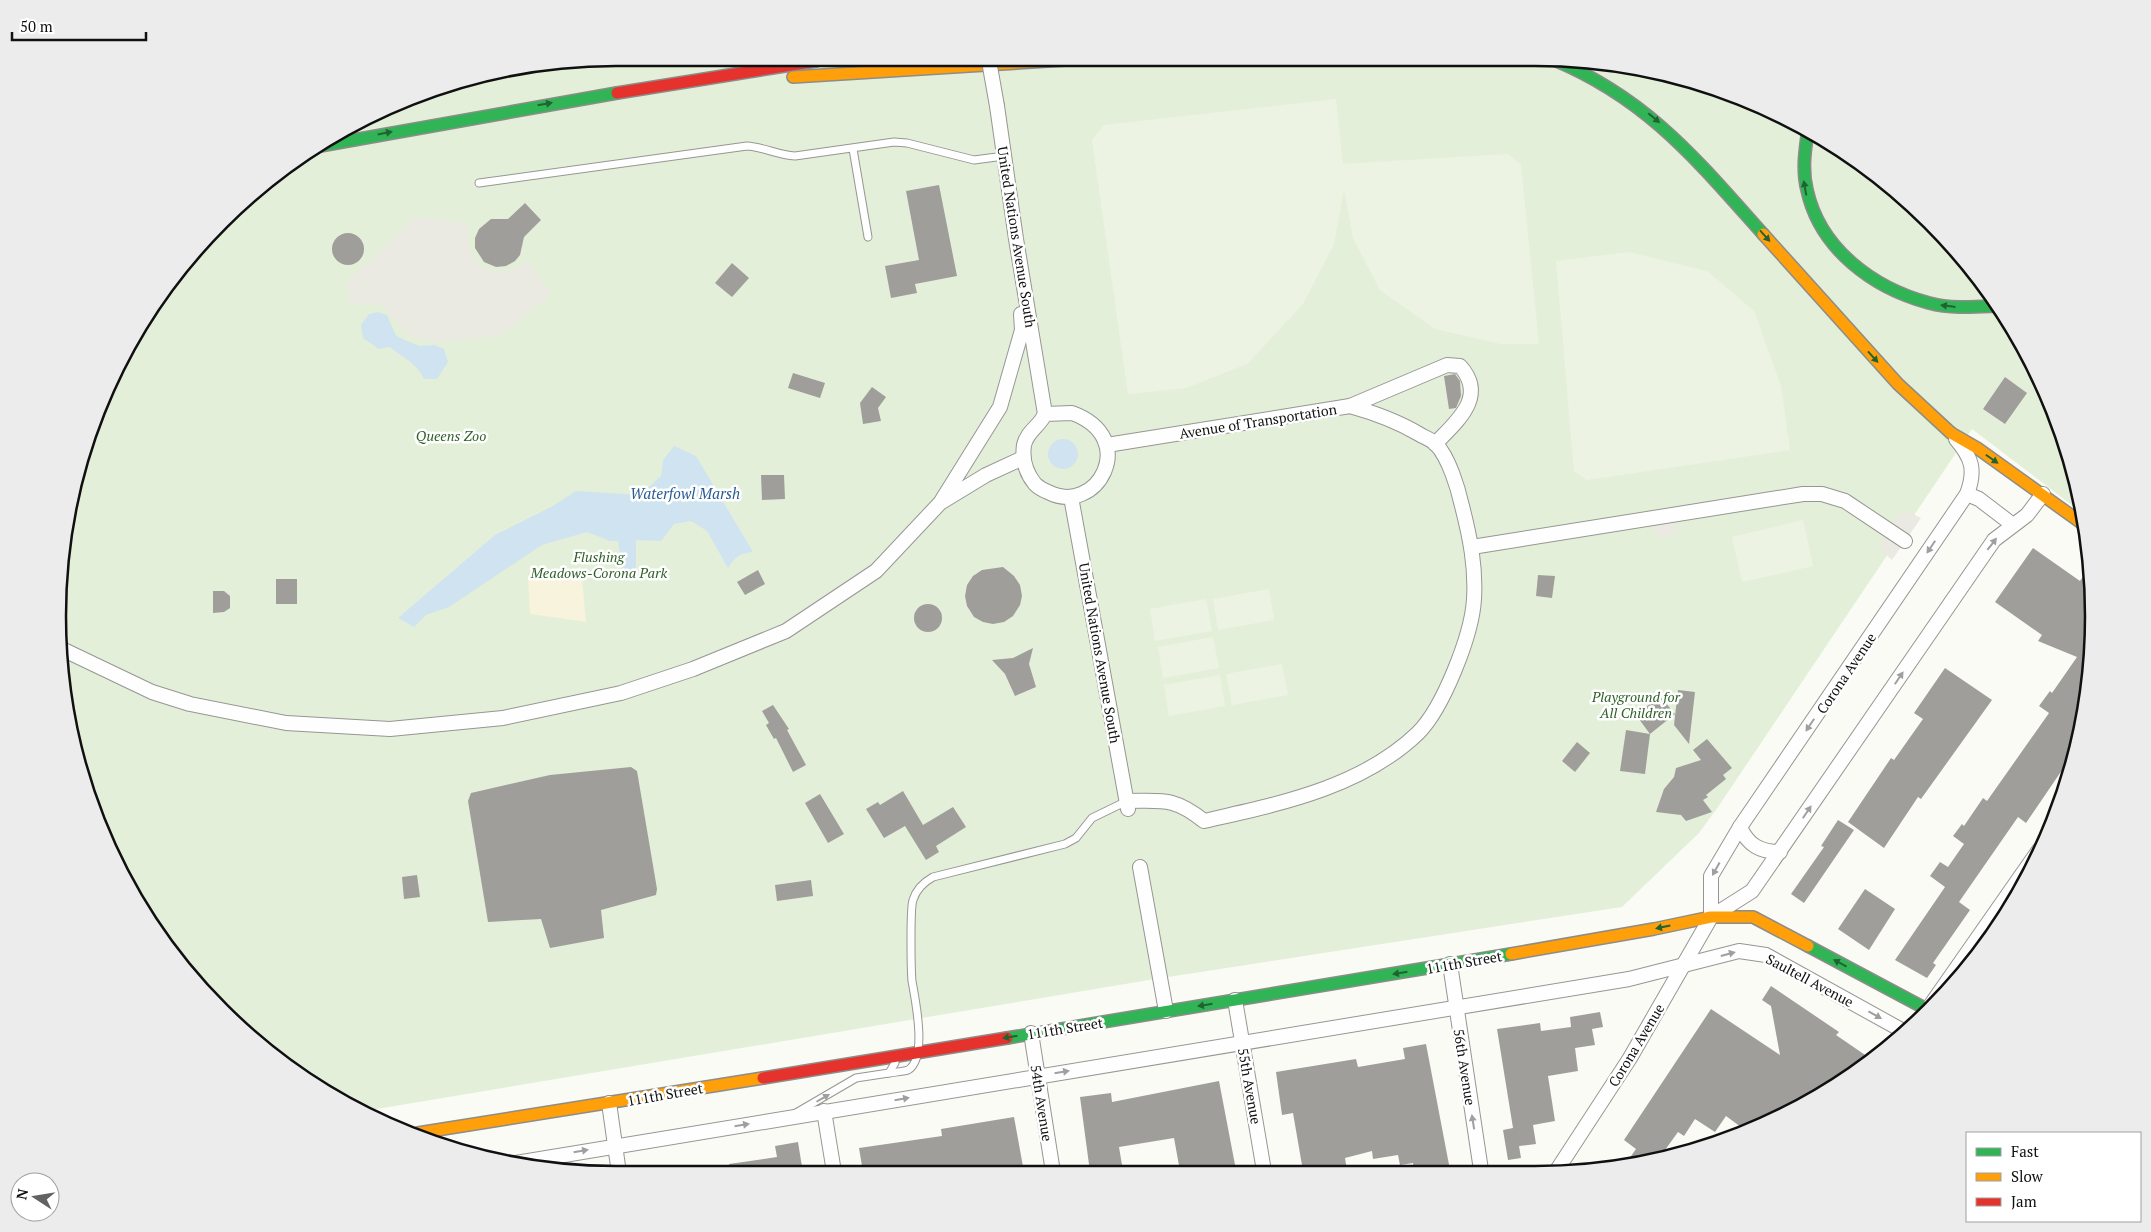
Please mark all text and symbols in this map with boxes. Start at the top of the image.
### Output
scale bar [12,10,146,42]
text: 50 m [20,16,53,36]
one-way arrow [537,100,553,108]
one-way arrow [1647,112,1659,124]
one-way arrow [377,129,393,137]
street label: United Nations Avenue South [993,145,1041,329]
one-way arrow [1801,180,1809,196]
one-way arrow [1759,230,1771,242]
one-way arrow [1940,302,1956,310]
one-way arrow [1868,351,1879,364]
street label: Avenue of Transportation [1178,399,1339,443]
park label: Queens Zoo [416,426,486,445]
one-way arrow [1986,454,1999,464]
water label: Waterfowl Marsh [630,483,740,503]
one-way arrow [1987,538,1997,551]
one-way arrow [1926,540,1936,554]
park label: Flushing Meadows-Corona Park [530,547,667,582]
street label: United Nations Avenue South [1075,561,1125,745]
street label: Corona Avenue [1812,629,1880,717]
one-way arrow [1894,671,1904,685]
park label: Playground for All Children [1591,687,1681,722]
one-way arrow [1805,718,1815,732]
one-way arrow [1802,805,1812,819]
one-way arrow [1711,863,1720,876]
one-way arrow [1656,923,1671,931]
street label: 111th Street [1425,946,1504,978]
one-way arrow [1721,949,1736,957]
street label: Saultell Avenue [1763,949,1857,1011]
one-way arrow [1833,959,1848,967]
one-way arrow [1391,969,1407,977]
street label: Corona Avenue [1604,1000,1668,1090]
one-way arrow [1196,1001,1212,1009]
one-way arrow [1868,1010,1881,1019]
street label: 111th Street [1026,1013,1105,1043]
street label: 56th Avenue [1450,1027,1480,1107]
one-way arrow [1002,1033,1018,1041]
street label: 55th Avenue [1234,1046,1266,1126]
street label: 54th Avenue [1027,1063,1057,1143]
one-way arrow [1055,1068,1071,1076]
street label: 111th Street [626,1078,705,1110]
one-way arrow [816,1093,829,1102]
one-way arrow [894,1095,910,1103]
one-way arrow [1469,1114,1477,1130]
one-way arrow [734,1120,750,1128]
legend [1966,1132,2141,1222]
text: Fast [2011,1141,2039,1161]
one-way arrow [574,1147,590,1155]
text: Slow [2011,1166,2044,1186]
north arrow [10,1172,60,1222]
text: N [11,1187,32,1201]
text: Jam [2011,1191,2037,1211]

